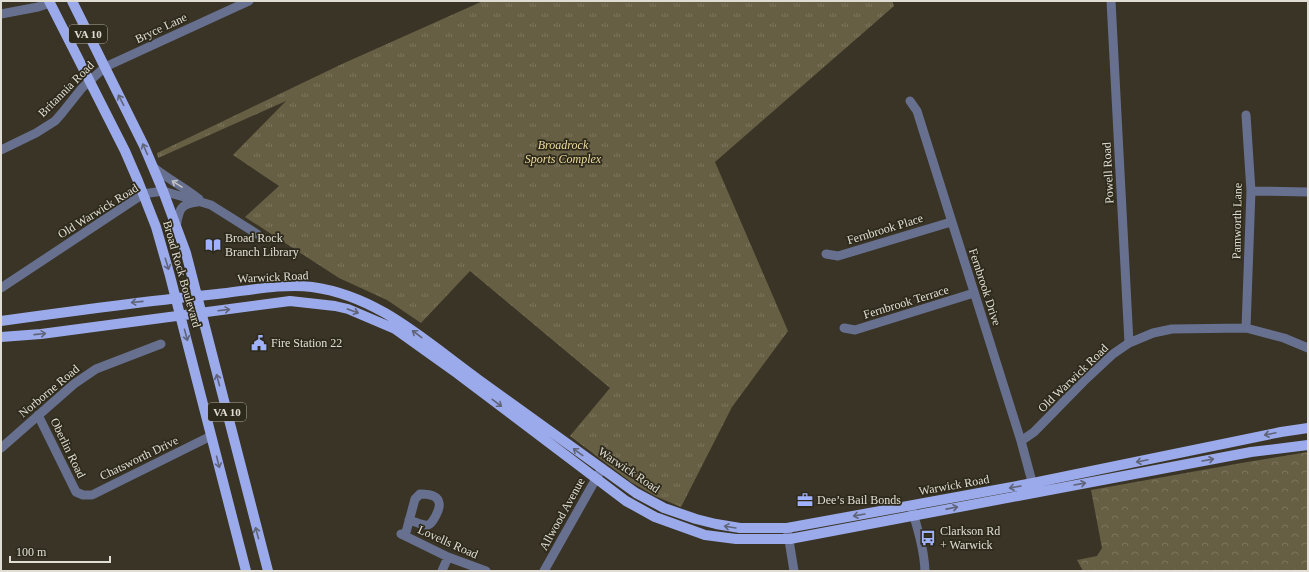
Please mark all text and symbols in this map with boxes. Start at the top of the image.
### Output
street label: Bryce Lane [133,10,189,46]
road number: VA 10 [69,25,107,43]
street label: Britannia Road [35,58,97,120]
one-way arrow [117,94,125,106]
park label: Broadrock Sports Complex [525,138,602,166]
street label: Powell Road [1099,142,1117,204]
one-way arrow [141,143,148,155]
one-way arrow [171,179,183,187]
street label: Old Warwick Road [55,181,141,241]
street label: Pamworth Lane [1229,183,1245,259]
street label: Fernbrook Place [845,211,925,247]
street label: Broad Rock Boulevard [160,219,204,329]
place label: Broad Rock Branch Library [225,231,299,259]
library icon: Broad Rock Branch Library [204,236,222,254]
street label: Fernbrook Drive [966,247,1004,327]
one-way arrow [164,258,171,271]
street label: Warwick Road [237,268,309,286]
street label: Fernbrook Terrace [862,282,950,322]
one-way arrow [131,298,144,306]
one-way arrow [217,306,230,314]
one-way arrow [346,308,358,316]
one-way arrow [183,329,190,342]
one-way arrow [33,330,46,337]
one-way arrow [411,330,422,338]
public building icon: Fire Station 22 [250,334,268,352]
place label: Fire Station 22 [271,336,342,350]
street label: Old Warwick Road [1035,341,1111,415]
street label: Norborne Road [16,362,82,420]
one-way arrow [214,374,222,387]
one-way arrow [491,399,502,407]
road number: VA 10 [208,403,246,421]
street label: Oberlin Road [47,416,89,480]
one-way arrow [1263,431,1276,439]
street label: Chatsworth Drive [97,433,181,483]
street label: Warwick Road [596,444,662,496]
one-way arrow [573,447,584,456]
one-way arrow [215,455,222,468]
one-way arrow [1201,456,1214,464]
one-way arrow [1136,457,1149,465]
street label: Warwick Road [918,472,990,498]
street label: Allwood Avenue [536,475,588,553]
one-way arrow [1073,480,1086,488]
one-way arrow [1009,483,1022,491]
office icon: Dee’s Bail Bonds [796,491,814,509]
place label: Dee’s Bail Bonds [817,493,901,507]
one-way arrow [945,504,958,512]
one-way arrow [853,511,866,519]
street label: Lovells Road [416,523,480,561]
one-way arrow [724,523,737,531]
place label: Clarkson Rd + Warwick [940,524,1000,552]
one-way arrow [253,527,261,540]
bus stop icon: Clarkson Rd + Warwick [919,529,937,547]
scale bar [10,538,110,564]
text: 100 m [16,545,47,559]

